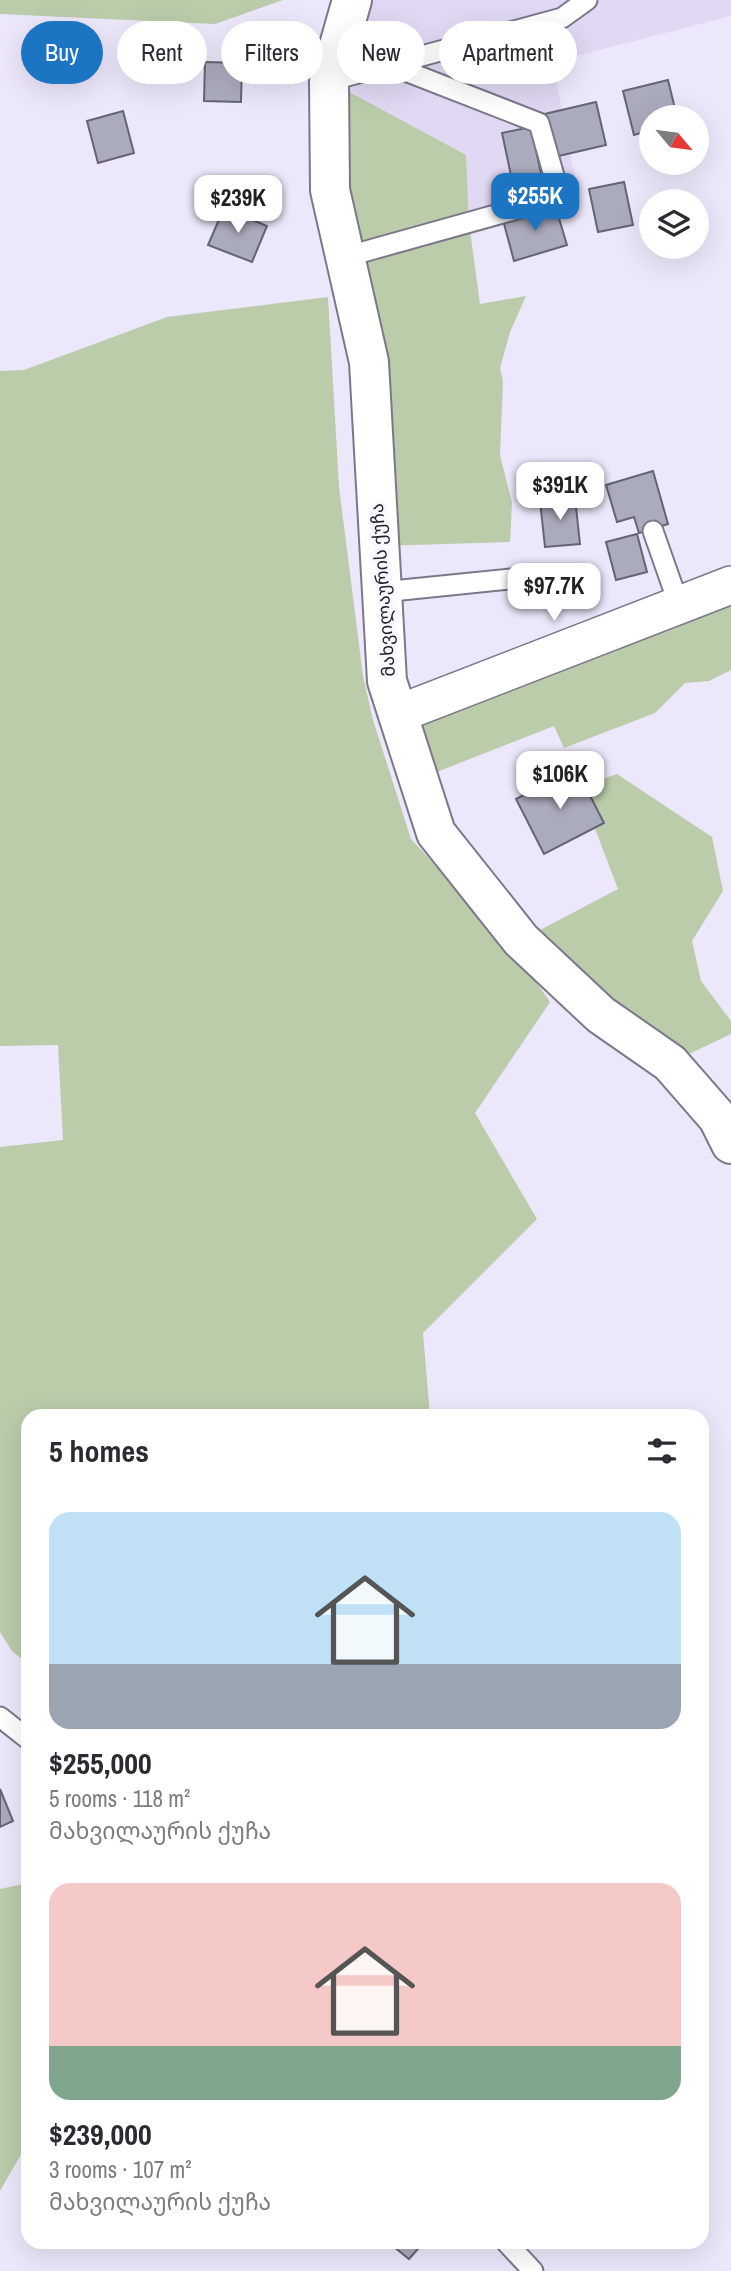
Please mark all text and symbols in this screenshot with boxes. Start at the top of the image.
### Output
chip: Buy [21,21,103,84]
chip: Rent [117,21,207,84]
chip: Filters [221,21,323,84]
chip: New [337,21,425,84]
chip: Apartment [439,21,577,84]
north arrow [639,105,709,175]
map controls [639,105,709,259]
pin: $255K [486,174,584,233]
pin: $239K [189,176,287,235]
text: $255K [507,180,563,211]
text: $239K [210,182,266,213]
button: layers [639,189,709,259]
pin: $391K [511,462,609,522]
text: $391K [532,469,588,500]
street label: მახვილაურის ქუჩა [364,502,401,678]
pin: $97.7K [497,564,611,623]
text: $97.7K [524,570,584,601]
pin: $106K [511,752,609,811]
text: $106K [532,758,588,789]
text: 5 homes [49,1431,149,1471]
icon: filters [643,1432,681,1470]
icon: home [302,1557,428,1683]
text: $255,000 [49,1743,152,1783]
text: 5 rooms · 118 m² [49,1783,190,1814]
text: მახვილაურის ქუჩა [49,1815,271,1846]
icon: home [302,1928,428,2054]
text: $239,000 [49,2114,152,2154]
text: 3 rooms · 107 m² [49,2154,192,2185]
text: მახვილაურის ქუჩა [49,2186,271,2217]

